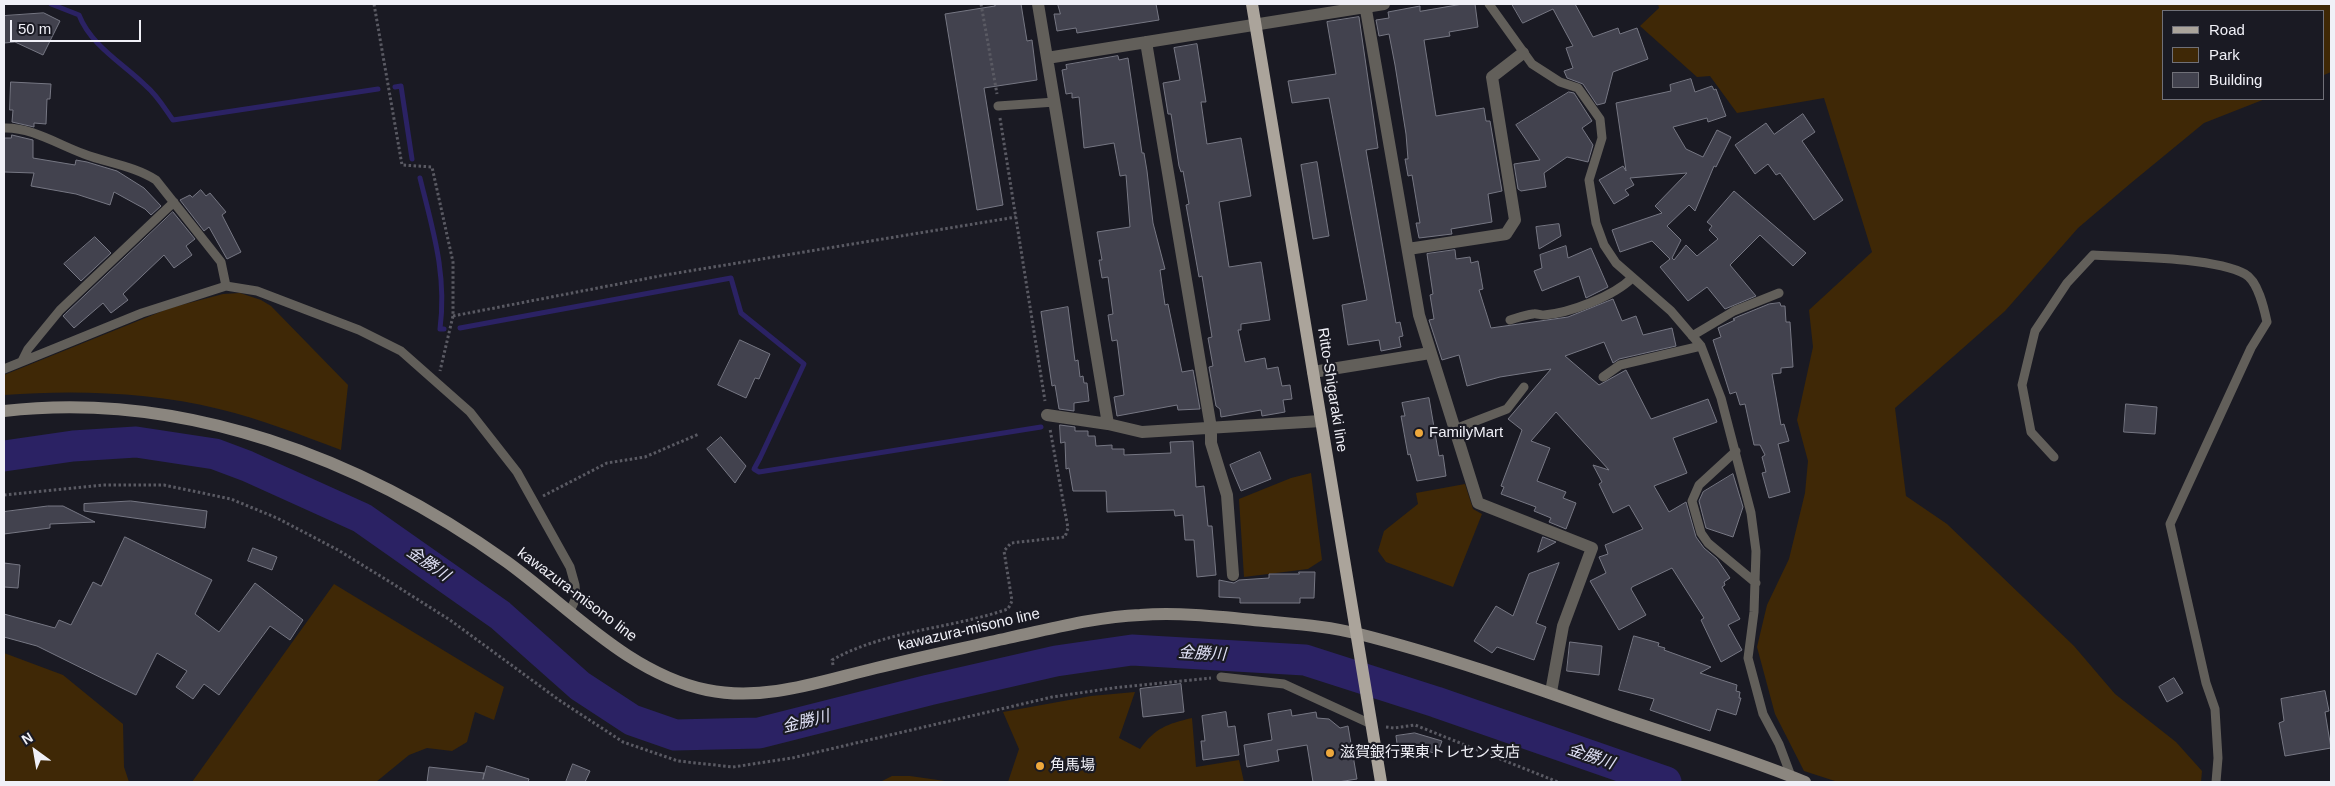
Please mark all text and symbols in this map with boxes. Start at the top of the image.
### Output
scale bar [12,10,144,42]
legend [2162,10,2325,100]
text: 50 m [18,20,51,37]
text: Road [2209,21,2245,38]
text: Park [2209,46,2240,63]
text: Building [2209,71,2262,88]
street label: Ritto-Shigaraki line [1313,326,1351,454]
place label: FamilyMart [1429,424,1503,442]
marker: FamilyMart [1413,427,1425,439]
water label: 金勝川 [403,542,453,586]
street label: kawazura-misono line [514,544,640,646]
street label: kawazura-misono line [896,605,1042,655]
water label: 金勝川 [1178,643,1226,665]
water label: 金勝川 [780,707,832,737]
north arrow [10,726,60,776]
text: N [19,729,36,748]
water label: 金勝川 [1565,740,1617,774]
place label: 滋賀銀行栗東トレセン支店 [1340,744,1520,762]
marker: 滋賀銀行栗東トレセン支店 [1324,747,1336,759]
place label: 角馬場 [1050,757,1095,775]
marker: 角馬場 [1034,760,1046,772]

